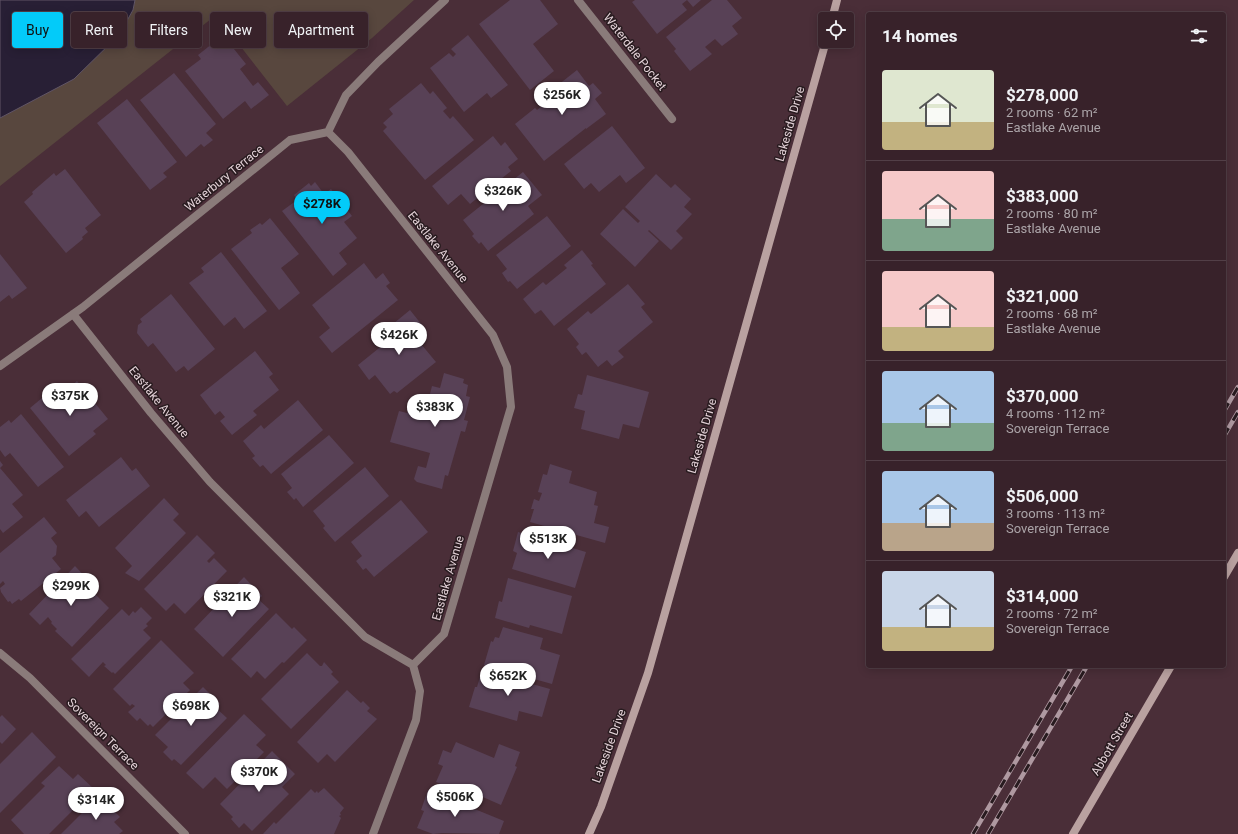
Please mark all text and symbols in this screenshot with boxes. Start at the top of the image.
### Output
street label: Waterdale Pocket [601,11,669,93]
chip: Buy [12,12,63,48]
chip: Rent [71,12,127,48]
chip: Filters [135,12,202,48]
chip: New [210,12,266,48]
chip: Apartment [274,12,368,48]
map controls [818,12,854,48]
button: locate [818,12,854,48]
icon: filters [1188,25,1210,47]
text: 14 homes [882,26,958,46]
pin: $256K [534,82,590,116]
street label: Lakeside Drive [773,85,807,163]
text: $278,000 [1006,85,1078,105]
icon: home [914,86,962,134]
text: $256K [543,87,581,102]
text: 2 rooms · 62 m² [1006,105,1098,120]
text: Eastlake Avenue [1006,120,1101,135]
street label: Waterbury Terrace [182,142,266,214]
pin: $326K [475,178,531,212]
text: $326K [484,183,522,198]
text: $383,000 [1006,186,1078,206]
icon: home [914,187,962,235]
pin: $278K [294,191,350,225]
text: $278K [303,196,341,211]
text: 2 rooms · 80 m² [1006,206,1098,221]
street label: Eastlake Avenue [405,209,471,285]
text: Eastlake Avenue [1006,221,1101,236]
text: $321,000 [1006,286,1078,306]
icon: home [914,287,962,335]
text: 2 rooms · 68 m² [1006,306,1098,321]
text: Eastlake Avenue [1006,321,1101,336]
pin: $426K [371,322,427,356]
text: $426K [380,327,418,342]
street label: Eastlake Avenue [126,364,192,440]
pin: $375K [42,383,98,417]
text: $370,000 [1006,386,1078,406]
icon: home [914,387,962,435]
text: $375K [51,388,89,403]
pin: $383K [407,394,463,428]
street label: Lakeside Drive [685,397,719,475]
text: $383K [416,399,454,414]
text: 4 rooms · 112 m² [1006,406,1105,421]
text: Sovereign Terrace [1006,421,1109,436]
text: $506,000 [1006,486,1078,506]
icon: home [914,487,962,535]
text: 3 rooms · 113 m² [1006,506,1105,521]
text: Sovereign Terrace [1006,521,1109,536]
pin: $513K [520,526,576,560]
text: $513K [529,531,567,546]
street label: Eastlake Avenue [429,534,467,622]
pin: $299K [43,573,99,607]
text: $299K [52,578,90,593]
pin: $321K [204,584,260,618]
text: $314,000 [1006,586,1078,606]
icon: home [914,587,962,635]
text: $321K [213,589,251,604]
text: 2 rooms · 72 m² [1006,606,1098,621]
text: Sovereign Terrace [1006,621,1109,636]
pin: $652K [480,663,536,697]
text: $652K [489,668,527,683]
pin: $698K [163,693,219,727]
street label: Sovereign Terrace [64,695,142,773]
text: $698K [172,698,210,713]
street label: Lakeside Drive [589,707,629,785]
street label: Abbott Street [1088,710,1136,778]
pin: $370K [231,759,287,793]
text: $370K [240,764,278,779]
pin: $506K [427,784,483,818]
pin: $314K [68,787,124,821]
text: $506K [436,789,474,804]
text: $314K [77,792,115,807]

